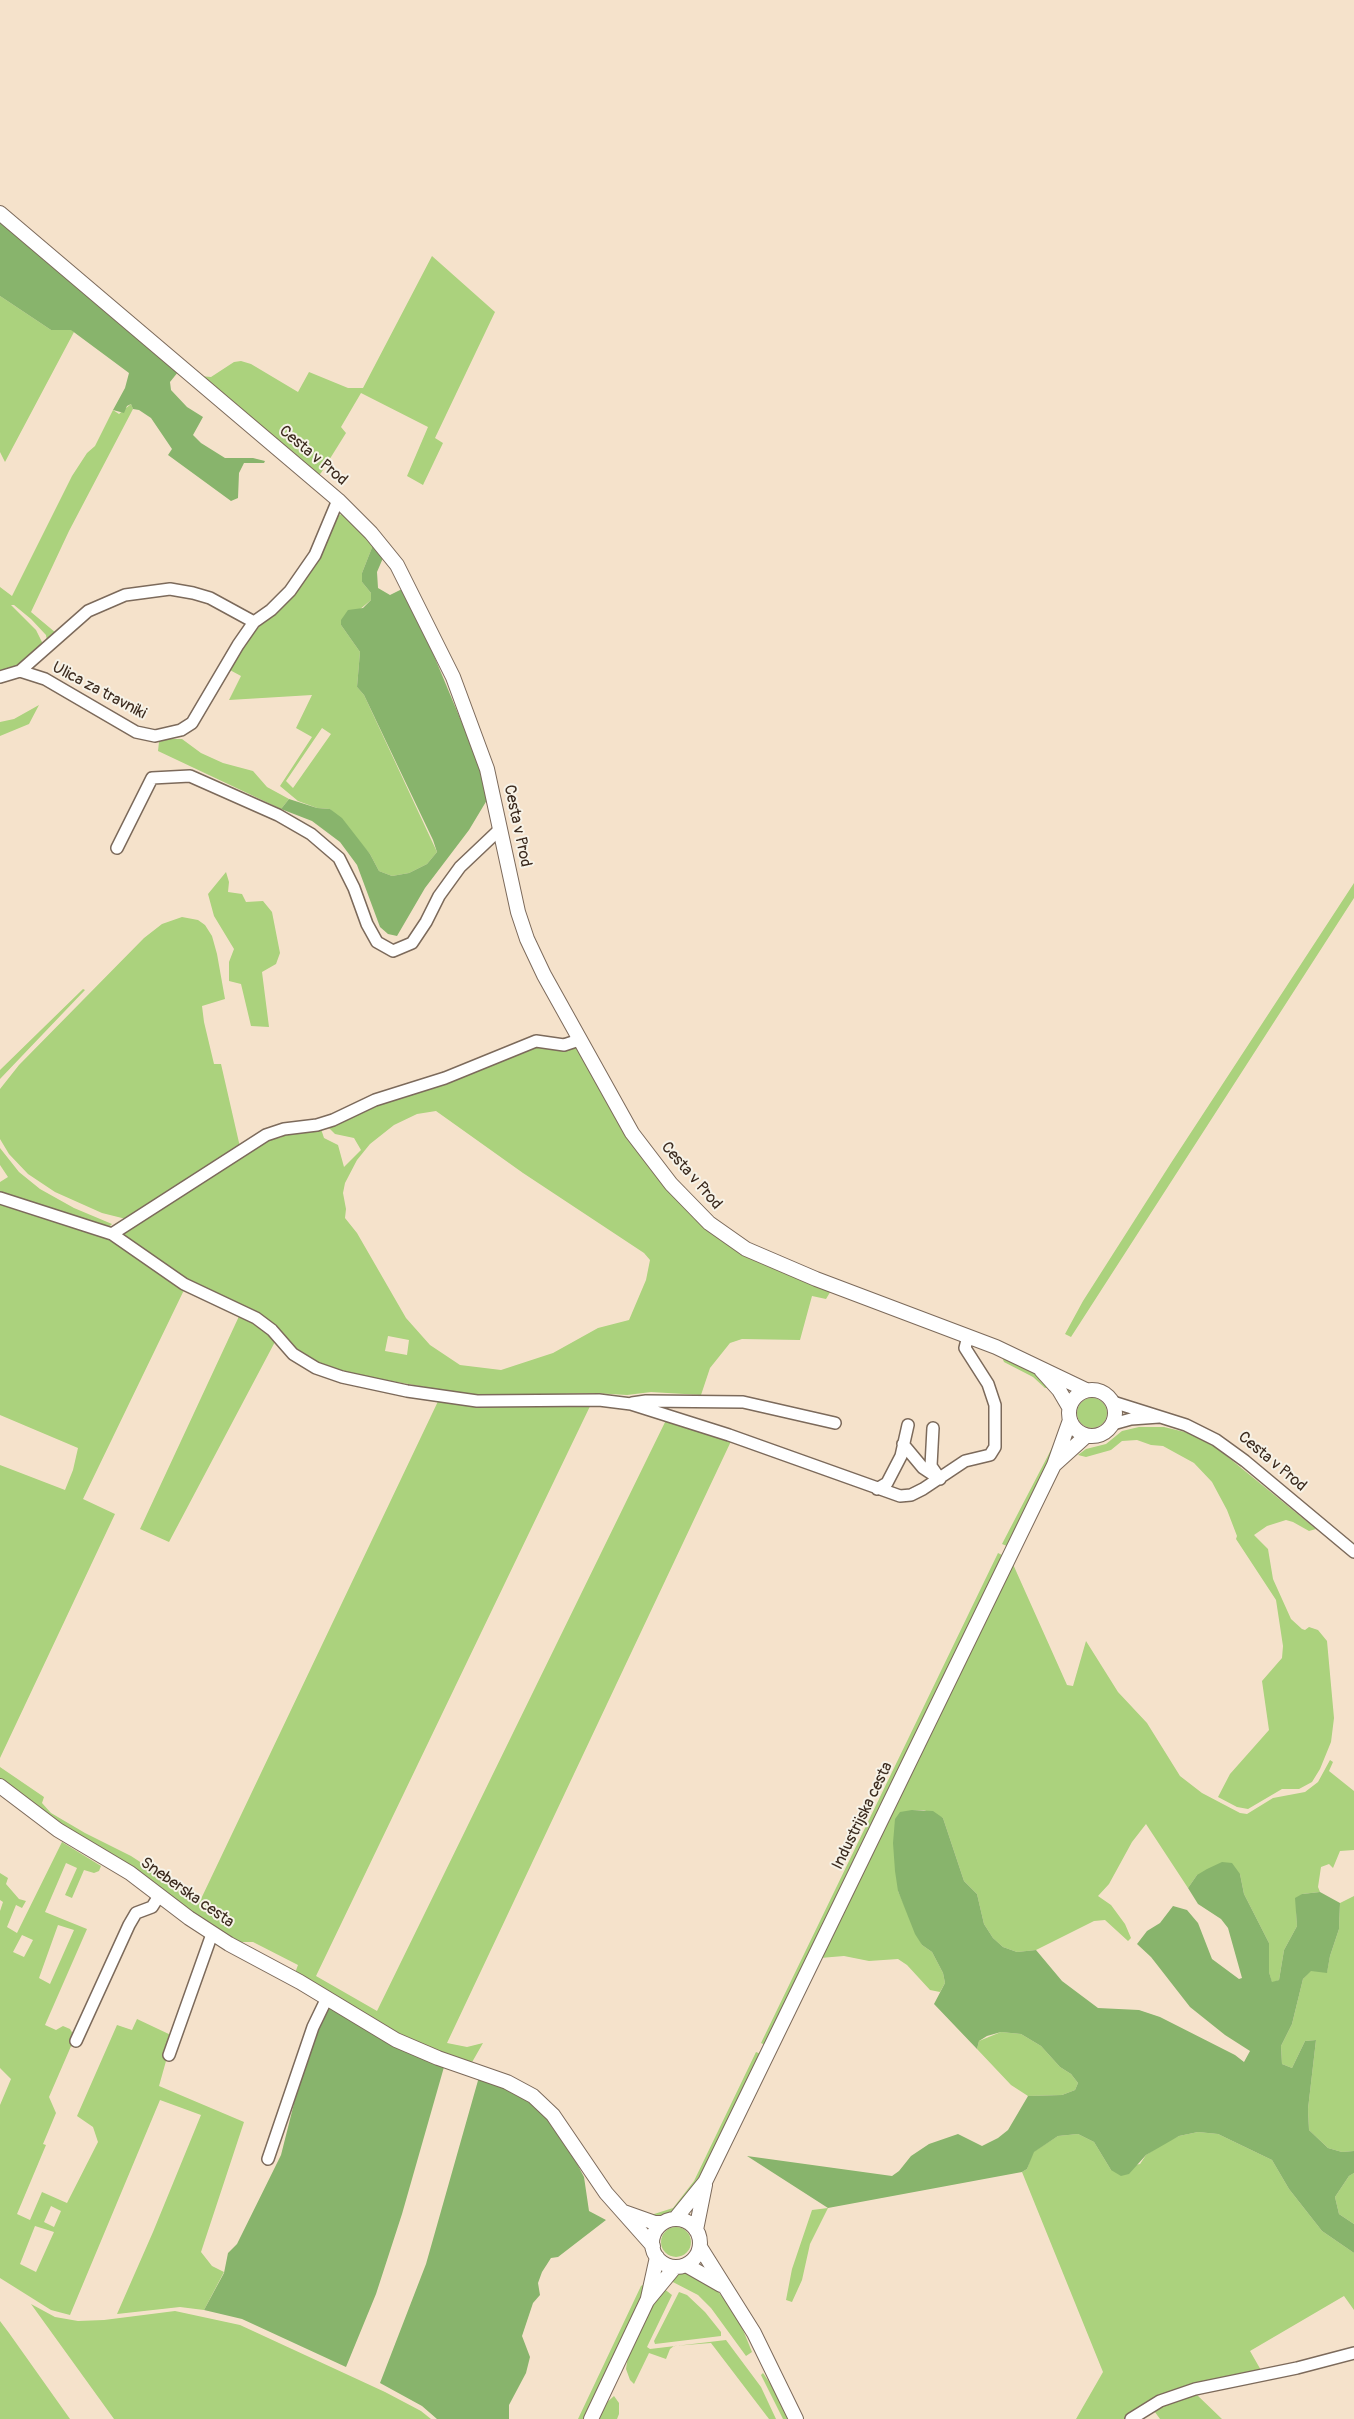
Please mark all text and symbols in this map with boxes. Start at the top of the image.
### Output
street label: Cesta v Prod [275,422,351,490]
street label: Ulica za travniki [49,658,149,724]
street label: Cesta v Prod [499,783,535,869]
street label: Cesta v Prod [656,1138,726,1214]
street label: Cesta v Prod [1234,1428,1310,1496]
street label: Industrijska cesta [829,1759,897,1873]
street label: Sneberska cesta [137,1854,237,1932]

